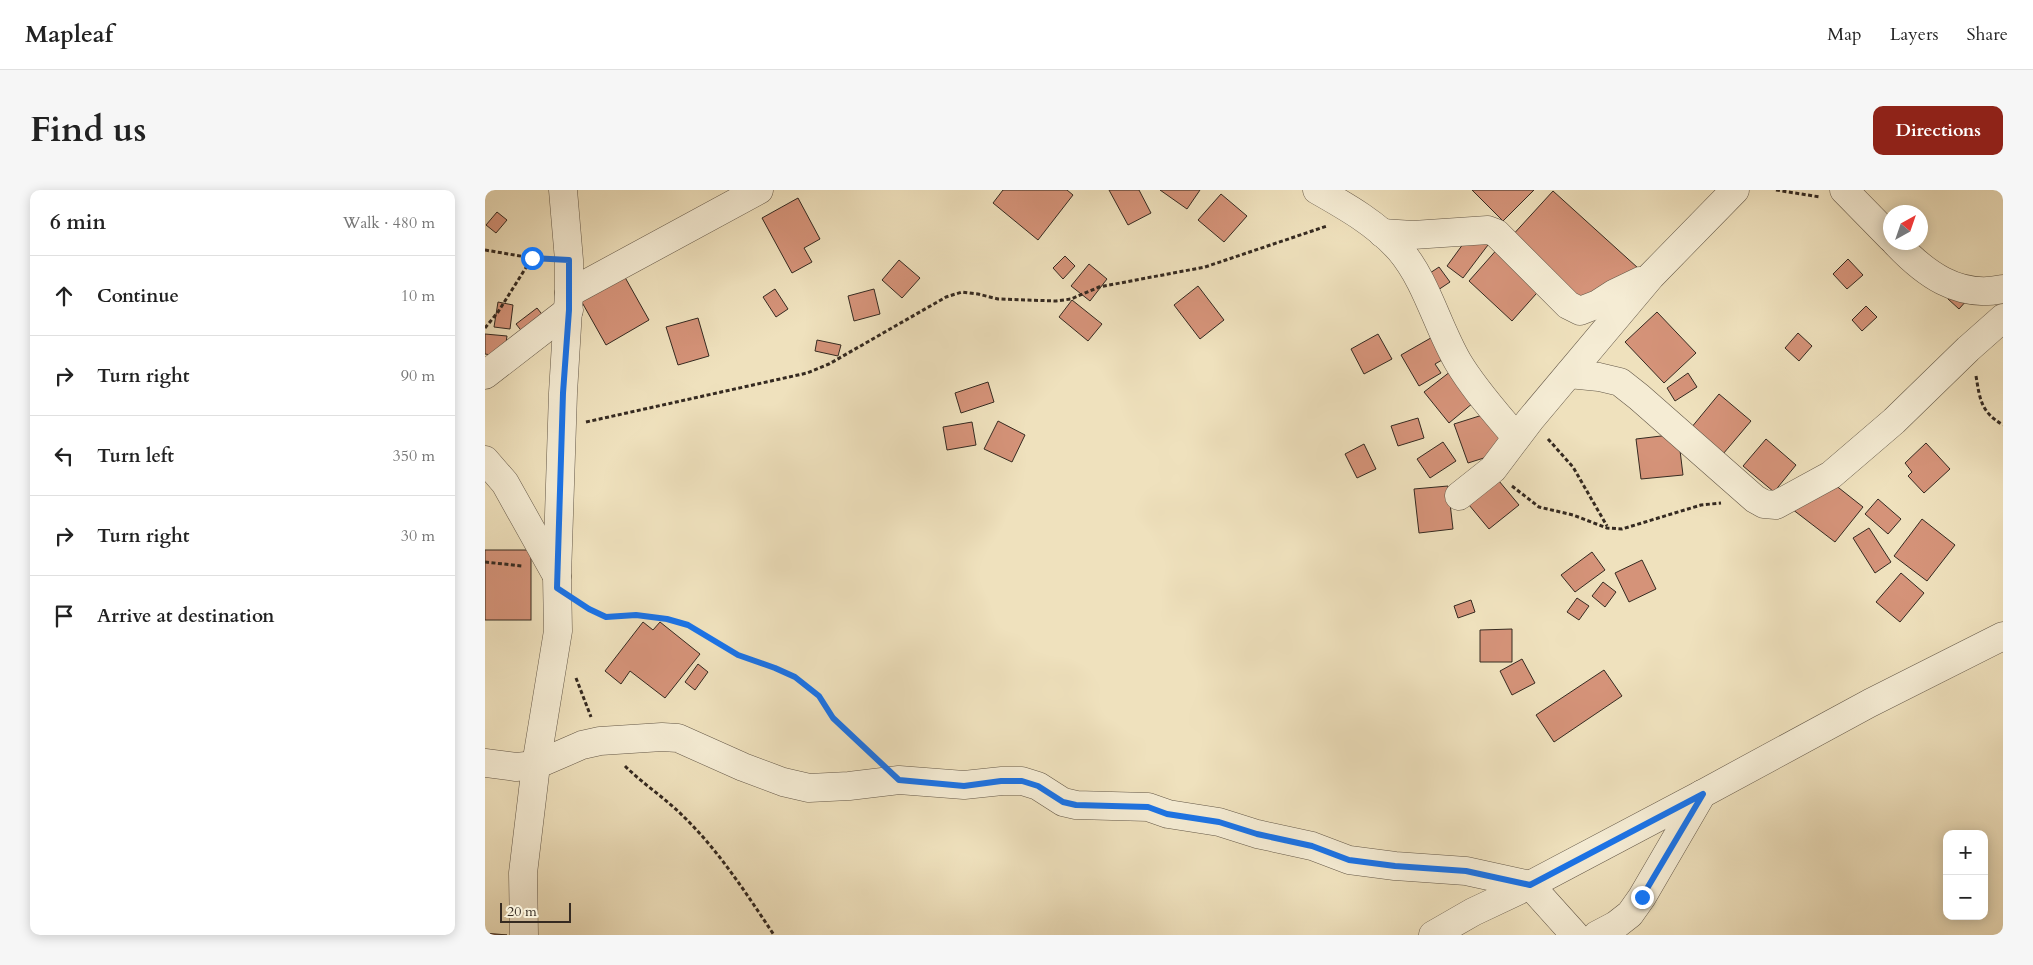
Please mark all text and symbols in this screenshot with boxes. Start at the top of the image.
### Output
text: Mapleaf [25,18,113,51]
text: Map [1827,22,1862,47]
text: Layers [1890,22,1939,47]
text: Share [1967,22,2008,47]
text: Find us [30,106,146,154]
button: Directions [1873,106,2003,155]
north arrow [1883,205,1928,250]
text: 6 min [50,208,106,237]
text: Walk · 480 m [343,212,435,234]
route start [521,247,544,270]
icon: ahead [50,282,78,310]
text: Continue [97,283,179,309]
text: 10 m [401,285,435,307]
icon: right [50,362,78,390]
text: Turn right [97,363,189,389]
text: 90 m [401,365,435,387]
icon: left [50,442,78,470]
text: Turn left [97,443,174,469]
text: 350 m [393,445,435,467]
icon: right [50,522,78,550]
text: Turn right [97,523,189,549]
text: 30 m [401,525,435,547]
icon: arrive [50,602,78,630]
text: Arrive at destination [97,603,274,629]
map controls [1943,830,1988,920]
button: + [1943,830,1988,875]
button: − [1943,875,1988,920]
route end [1631,886,1654,909]
scale bar [500,900,571,923]
text: 20 m [507,902,537,921]

